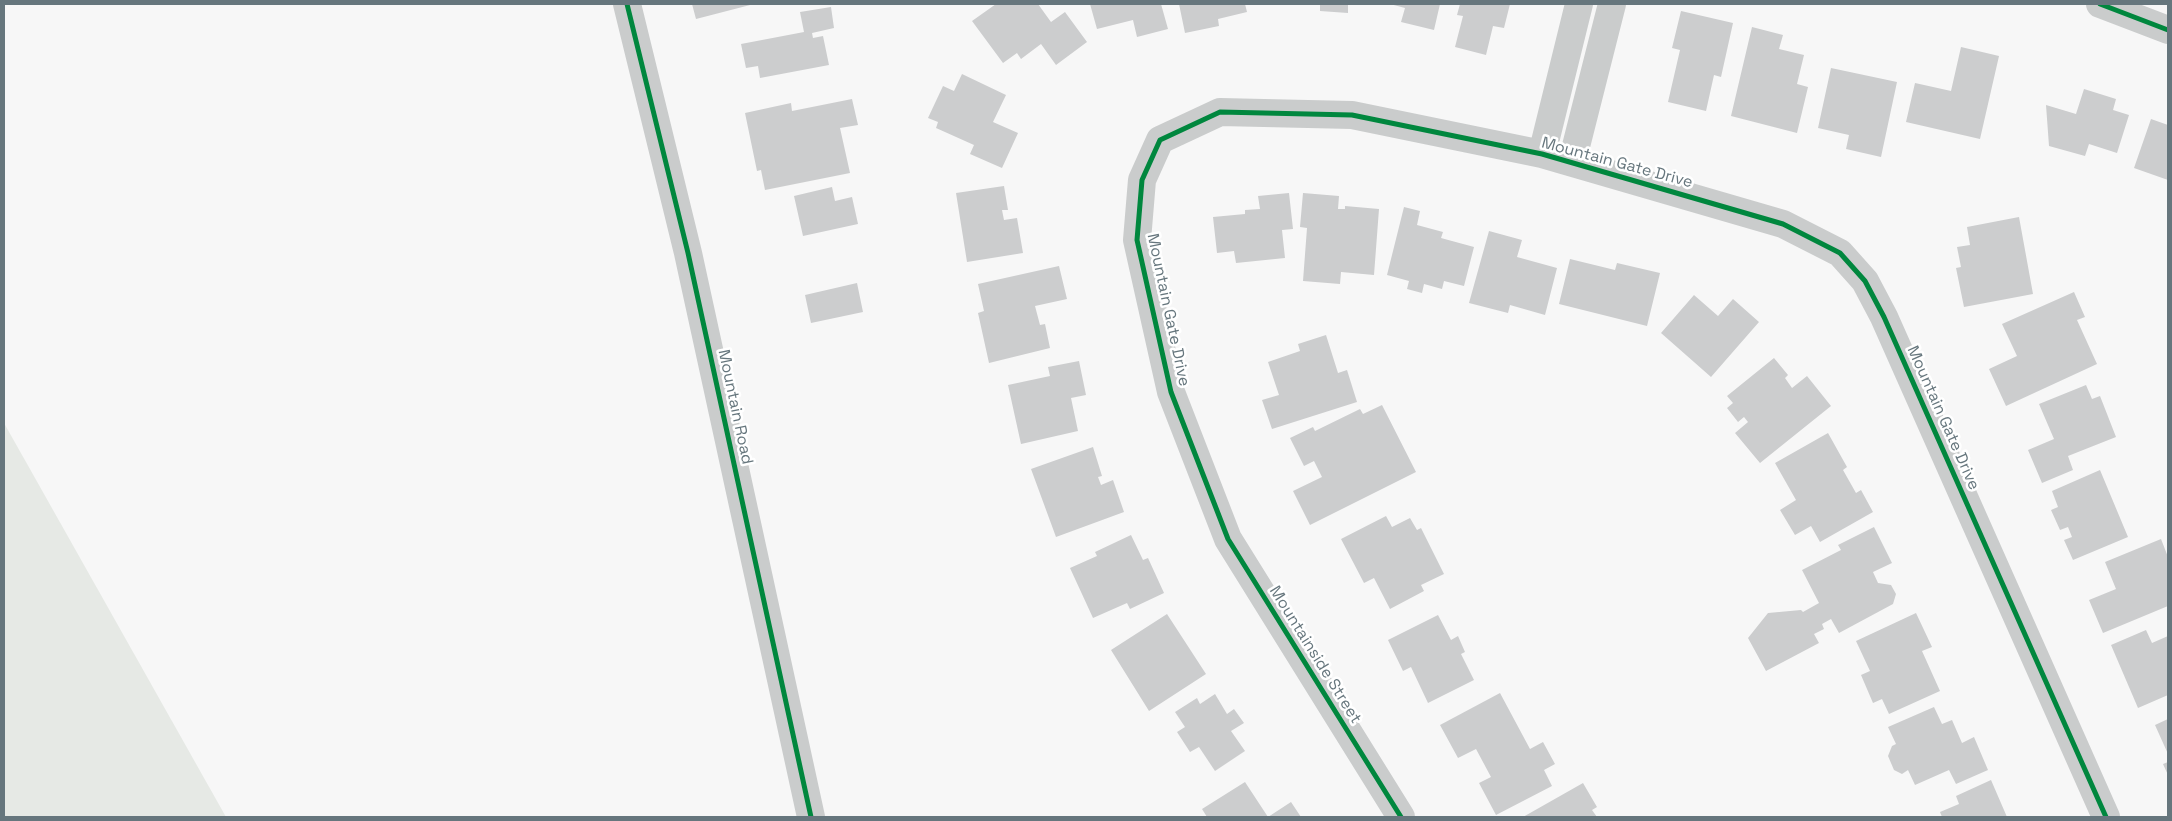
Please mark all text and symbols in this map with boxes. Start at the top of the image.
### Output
street label: Mountain Gate Drive [1539,134,1695,192]
street label: Mountain Gate Drive [1142,232,1194,388]
street label: Mountain Gate Drive [1903,343,1983,493]
street label: Mountain Road [713,348,757,466]
street label: Mountainside Street [1265,583,1365,727]

